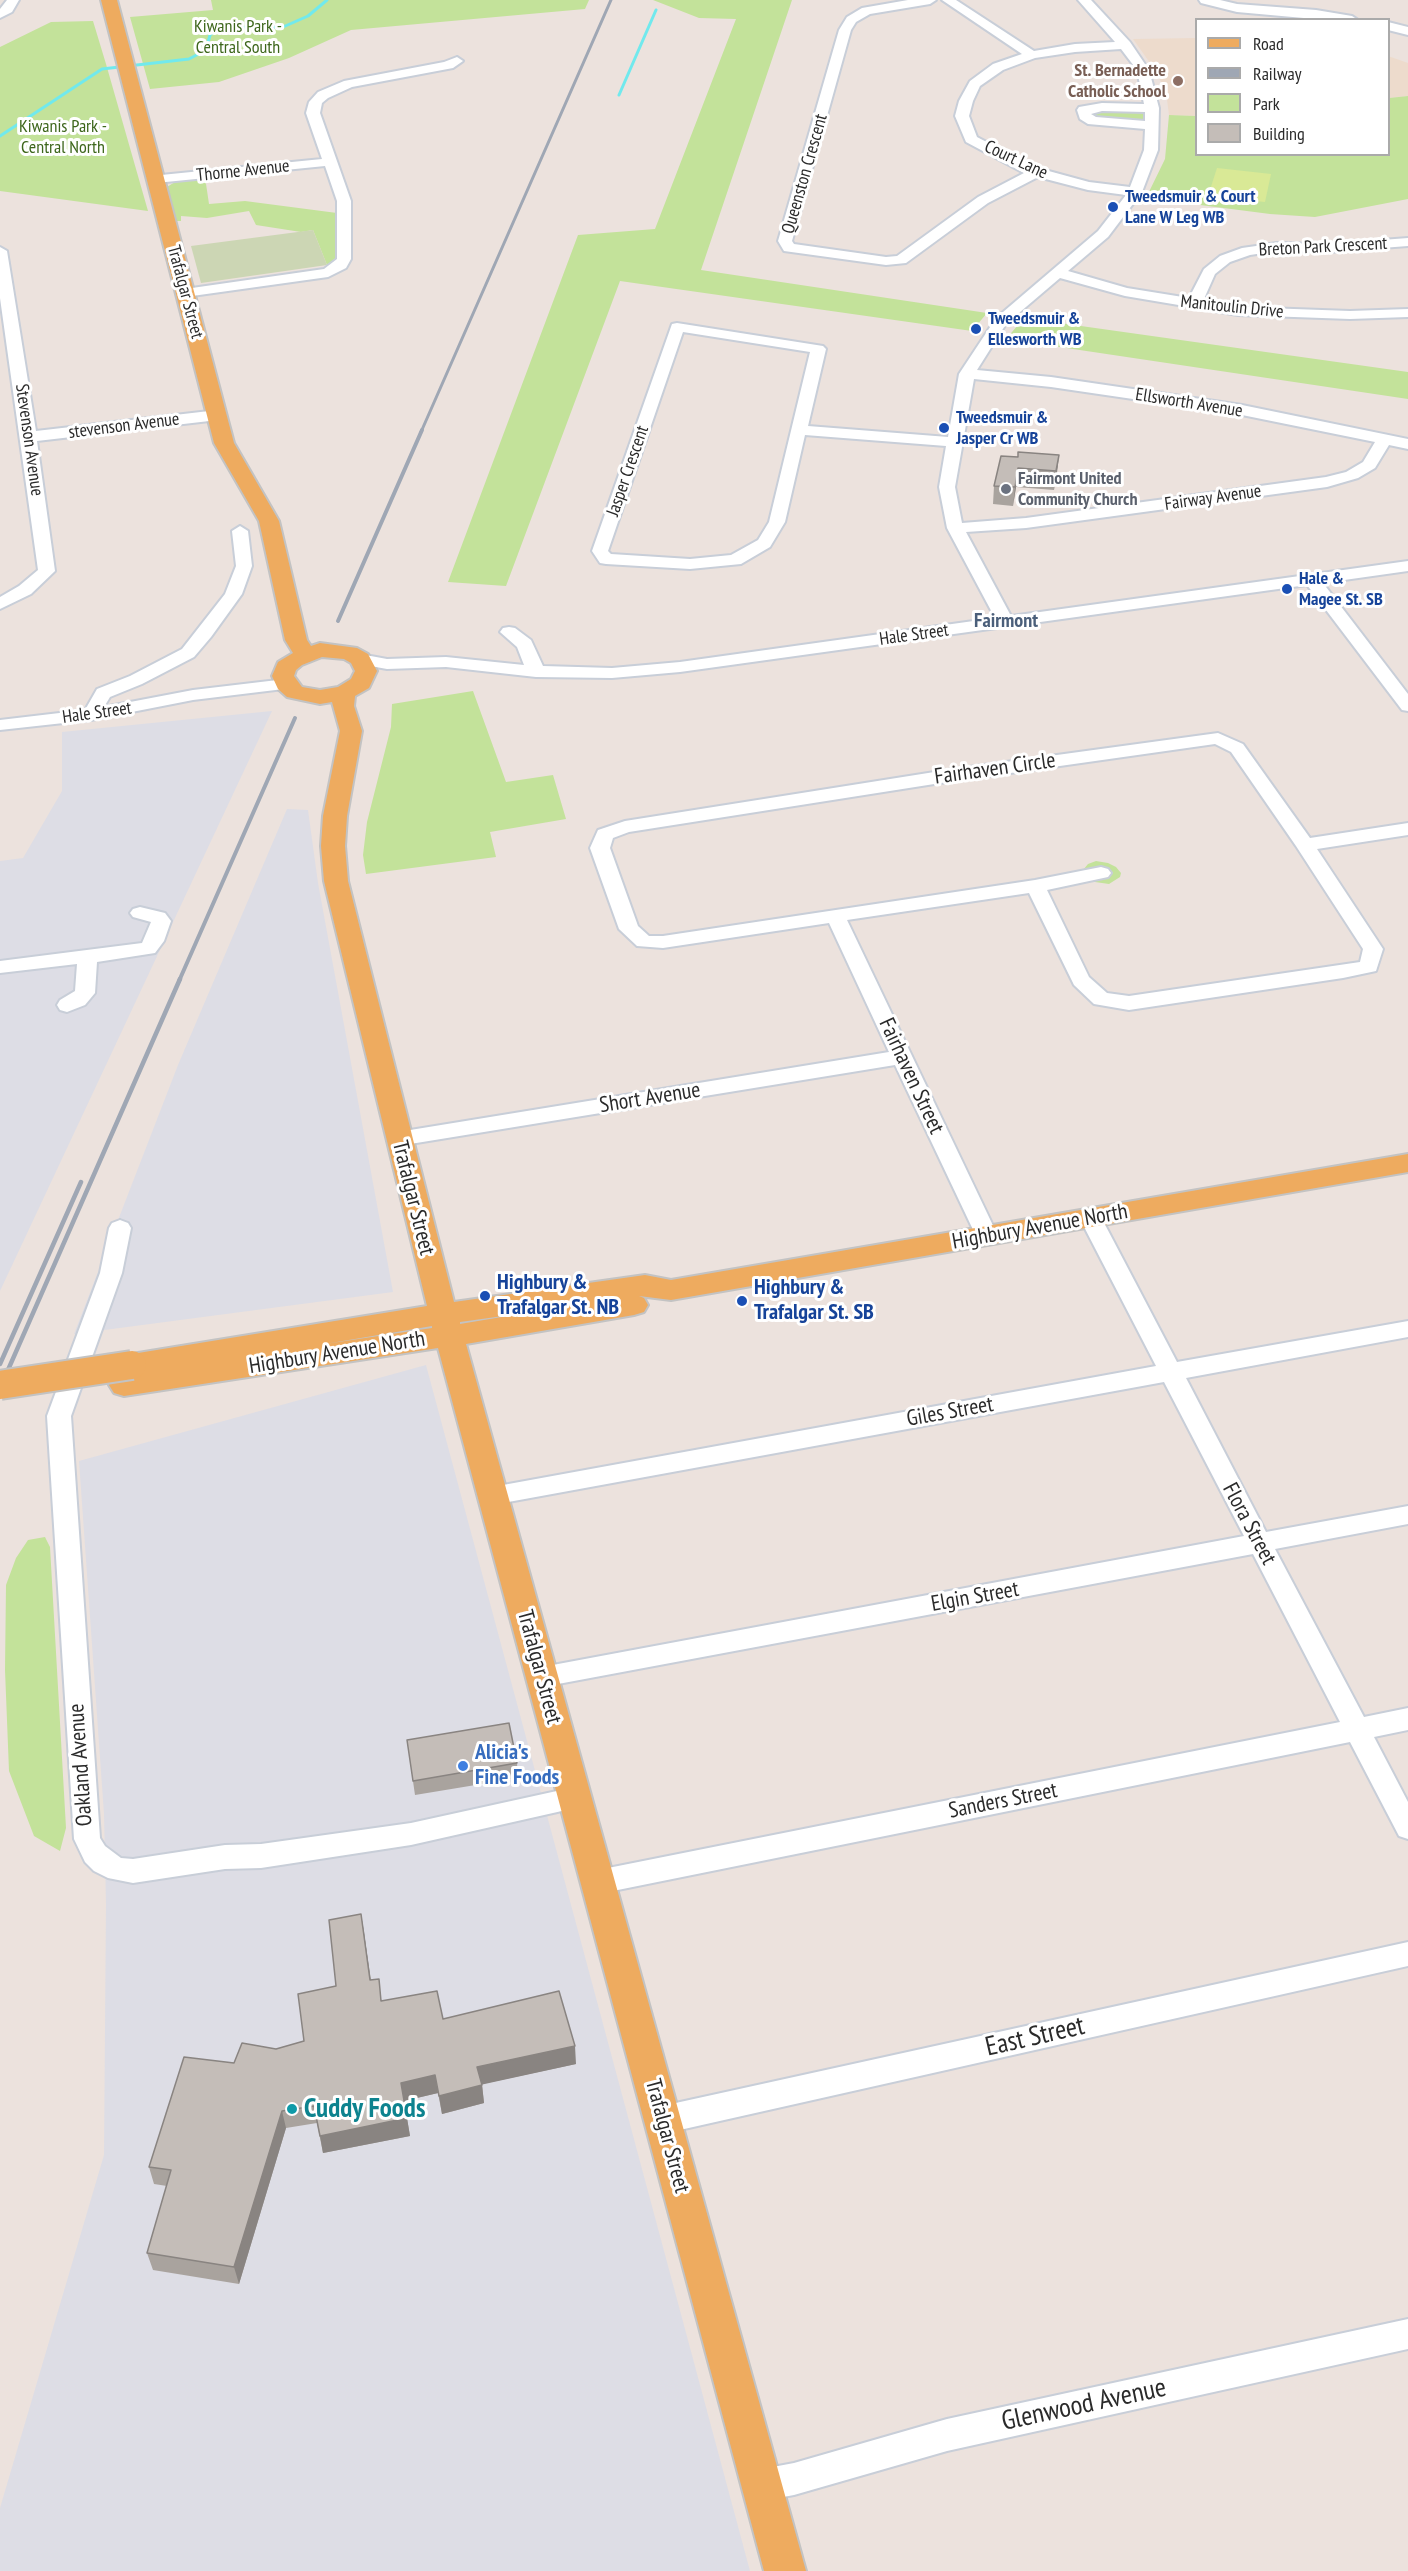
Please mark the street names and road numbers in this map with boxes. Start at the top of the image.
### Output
street label: Queenston Crescent [778,112,832,236]
street label: Court Lane [981,136,1051,184]
street label: Thorne Avenue [195,155,291,187]
street label: Breton Park Crescent [1258,233,1388,261]
street label: Trafalgar Street [162,243,208,341]
street label: Manitoulin Drive [1179,291,1285,323]
street label: Stevenson Avenue [10,383,48,497]
street label: Ellsworth Avenue [1134,384,1244,422]
street label: stevenson Avenue [67,408,181,444]
street label: Jasper Crescent [602,423,654,519]
street label: Fairway Avenue [1163,481,1263,515]
street label: Hale Street [878,619,950,651]
street label: Hale Street [61,697,133,729]
street label: Fairhaven Circle [933,747,1057,791]
street label: Fairhaven Street [873,1014,949,1138]
street label: Short Avenue [598,1077,702,1119]
street label: Trafalgar Street [386,1138,440,1258]
street label: Highbury Avenue North [950,1199,1130,1255]
street label: Highbury Avenue North [247,1326,427,1380]
street label: Giles Street [905,1391,995,1433]
street label: Flora Street [1217,1479,1281,1569]
street label: Elgin Street [929,1576,1021,1618]
street label: Trafalgar Street [511,1607,567,1727]
street label: Oakland Avenue [64,1703,98,1827]
street label: Sanders Street [946,1778,1060,1824]
street label: East Street [982,2010,1088,2064]
street label: Trafalgar Street [639,2076,695,2196]
street label: Glenwood Avenue [999,2372,1169,2438]

